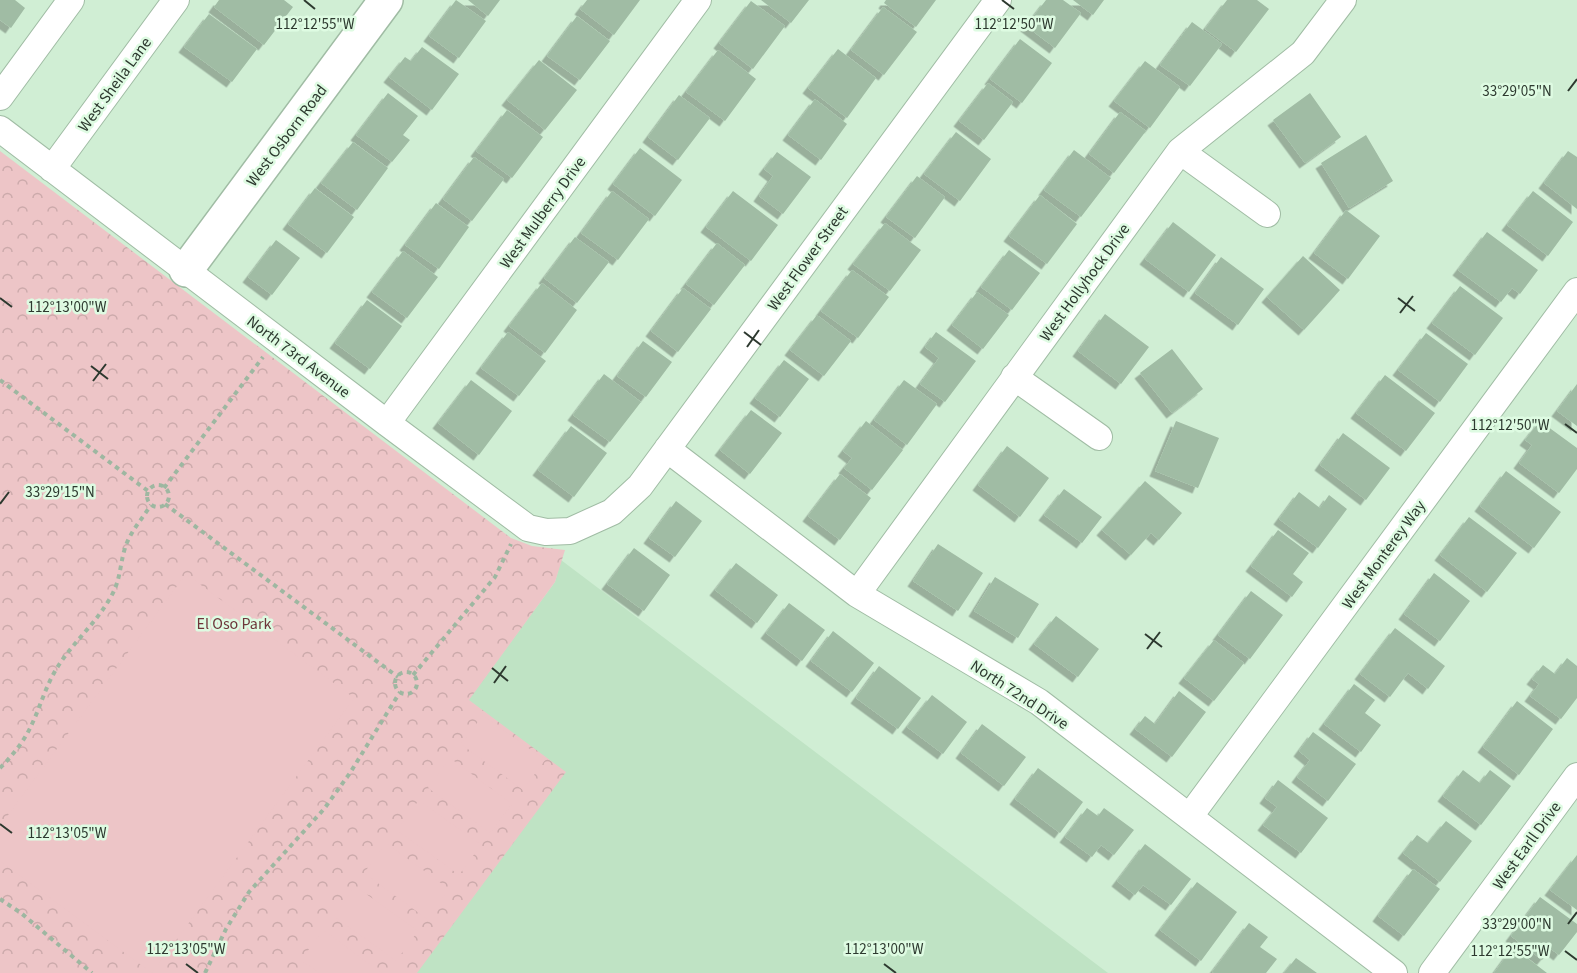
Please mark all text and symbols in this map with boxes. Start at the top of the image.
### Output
text: 112°12'55"W [275,14,355,35]
text: 112°12'50"W [974,14,1054,35]
street label: West Sheila Lane [73,33,157,137]
street label: West Osborn Road [241,80,332,191]
text: 33°29'05"N [1482,81,1552,102]
street label: West Mulberry Drive [495,152,591,273]
street label: West Flower Street [762,201,854,315]
street label: West Hollyhock Drive [1035,219,1135,346]
text: 112°13'00"W [27,297,107,318]
street label: North 73rd Avenue [242,311,355,403]
text: 112°12'50"W [1470,415,1550,436]
text: 33°29'15"N [25,482,95,503]
street label: West Monterey Way [1337,495,1431,613]
park label: El Oso Park [197,613,271,635]
street label: North 72nd Drive [966,655,1073,735]
street label: West Earll Drive [1487,797,1566,894]
text: 112°13'05"W [27,823,107,844]
text: 33°29'00"N [1482,914,1552,935]
text: 112°13'05"W [146,939,226,960]
text: 112°13'00"W [844,939,924,960]
text: 112°12'55"W [1470,941,1550,962]

